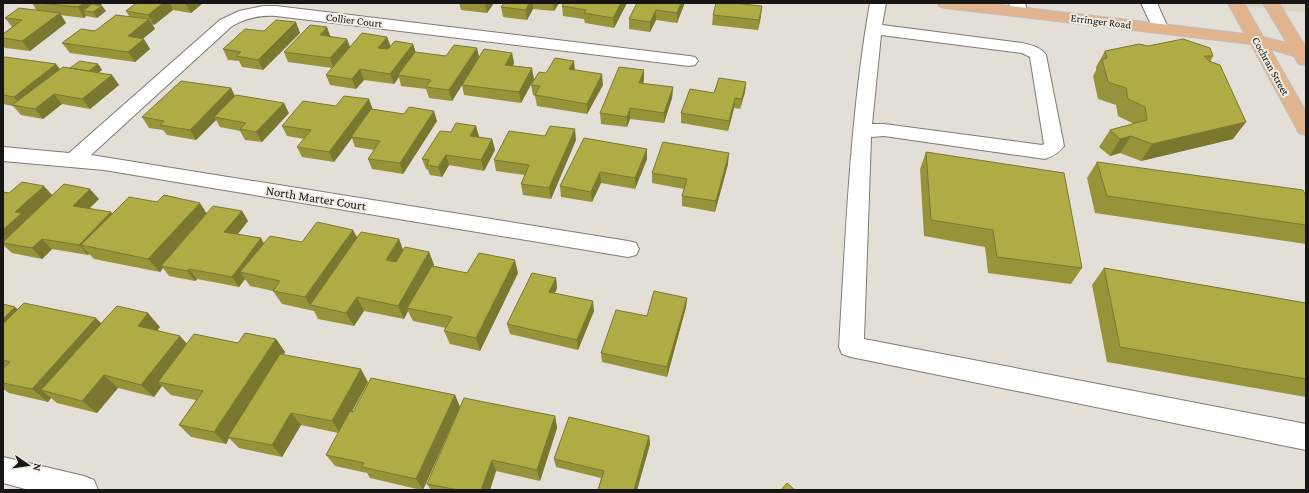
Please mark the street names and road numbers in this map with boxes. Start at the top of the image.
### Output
street label: Collier Court [325,11,383,29]
street label: Erringer Road [1070,11,1132,32]
street label: Cochran Street [1250,35,1292,98]
street label: North Marter Court [265,183,368,213]

